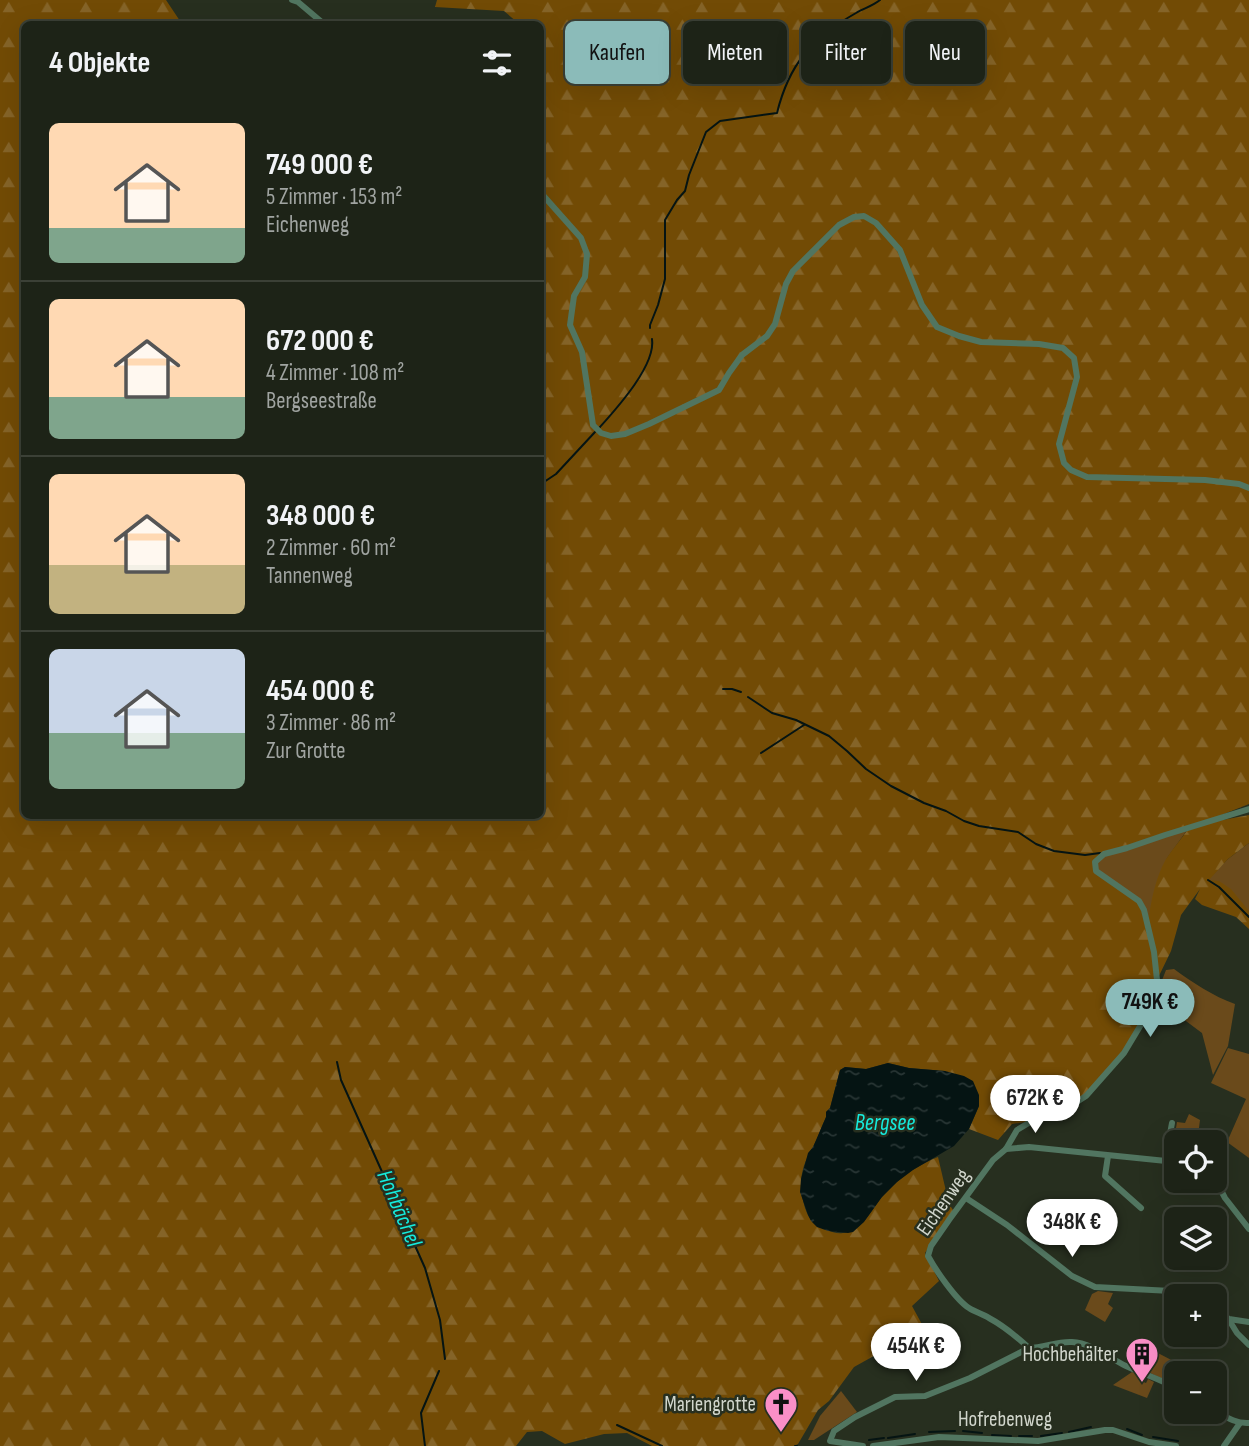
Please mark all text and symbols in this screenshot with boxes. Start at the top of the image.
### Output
chip: Kaufen [565,21,669,84]
chip: Mieten [683,21,787,84]
chip: Filter [801,21,891,84]
chip: Neu [905,21,985,84]
icon: filters [478,44,516,82]
text: 4 Objekte [49,45,150,81]
text: 749 000 € [266,147,373,183]
icon: home [105,151,189,235]
text: 5 Zimmer · 153 m² [266,183,402,211]
text: Eichenweg [266,211,349,239]
text: 672 000 € [266,323,374,359]
icon: home [105,327,189,411]
text: 4 Zimmer · 108 m² [266,359,404,387]
text: Bergseestraße [266,387,377,415]
text: 348 000 € [266,498,375,534]
icon: home [105,502,189,586]
text: 2 Zimmer · 60 m² [266,534,396,562]
text: Tannenweg [266,562,353,590]
text: 454 000 € [266,673,375,709]
icon: home [105,677,189,761]
text: 3 Zimmer · 86 m² [266,709,396,737]
text: Zur Grotte [266,737,346,765]
pin: 749K € [1093,979,1207,1039]
text: 749K € [1121,988,1179,1016]
pin: 672K € [978,1076,1092,1135]
text: 672K € [1006,1084,1064,1112]
water label: Bergsee [855,1109,915,1137]
map controls [1164,1130,1227,1424]
button: locate [1164,1130,1227,1193]
street label: Eichenweg [911,1164,975,1241]
water label: Hohbächel [370,1166,428,1252]
pin: 348K € [1015,1200,1129,1259]
button: layers [1164,1207,1227,1270]
text: 348K € [1043,1208,1101,1236]
button: + [1164,1284,1227,1347]
pin: 454K € [859,1324,973,1383]
text: 454K € [887,1332,945,1360]
building icon: Hochbehälter [1123,1335,1161,1384]
place label: Hochbehälter [1022,1342,1118,1367]
button: − [1164,1361,1227,1424]
church icon: Mariengrotte [762,1385,800,1434]
place label: Mariengrotte [664,1392,756,1417]
street label: Hofrebenweg [958,1407,1052,1432]

